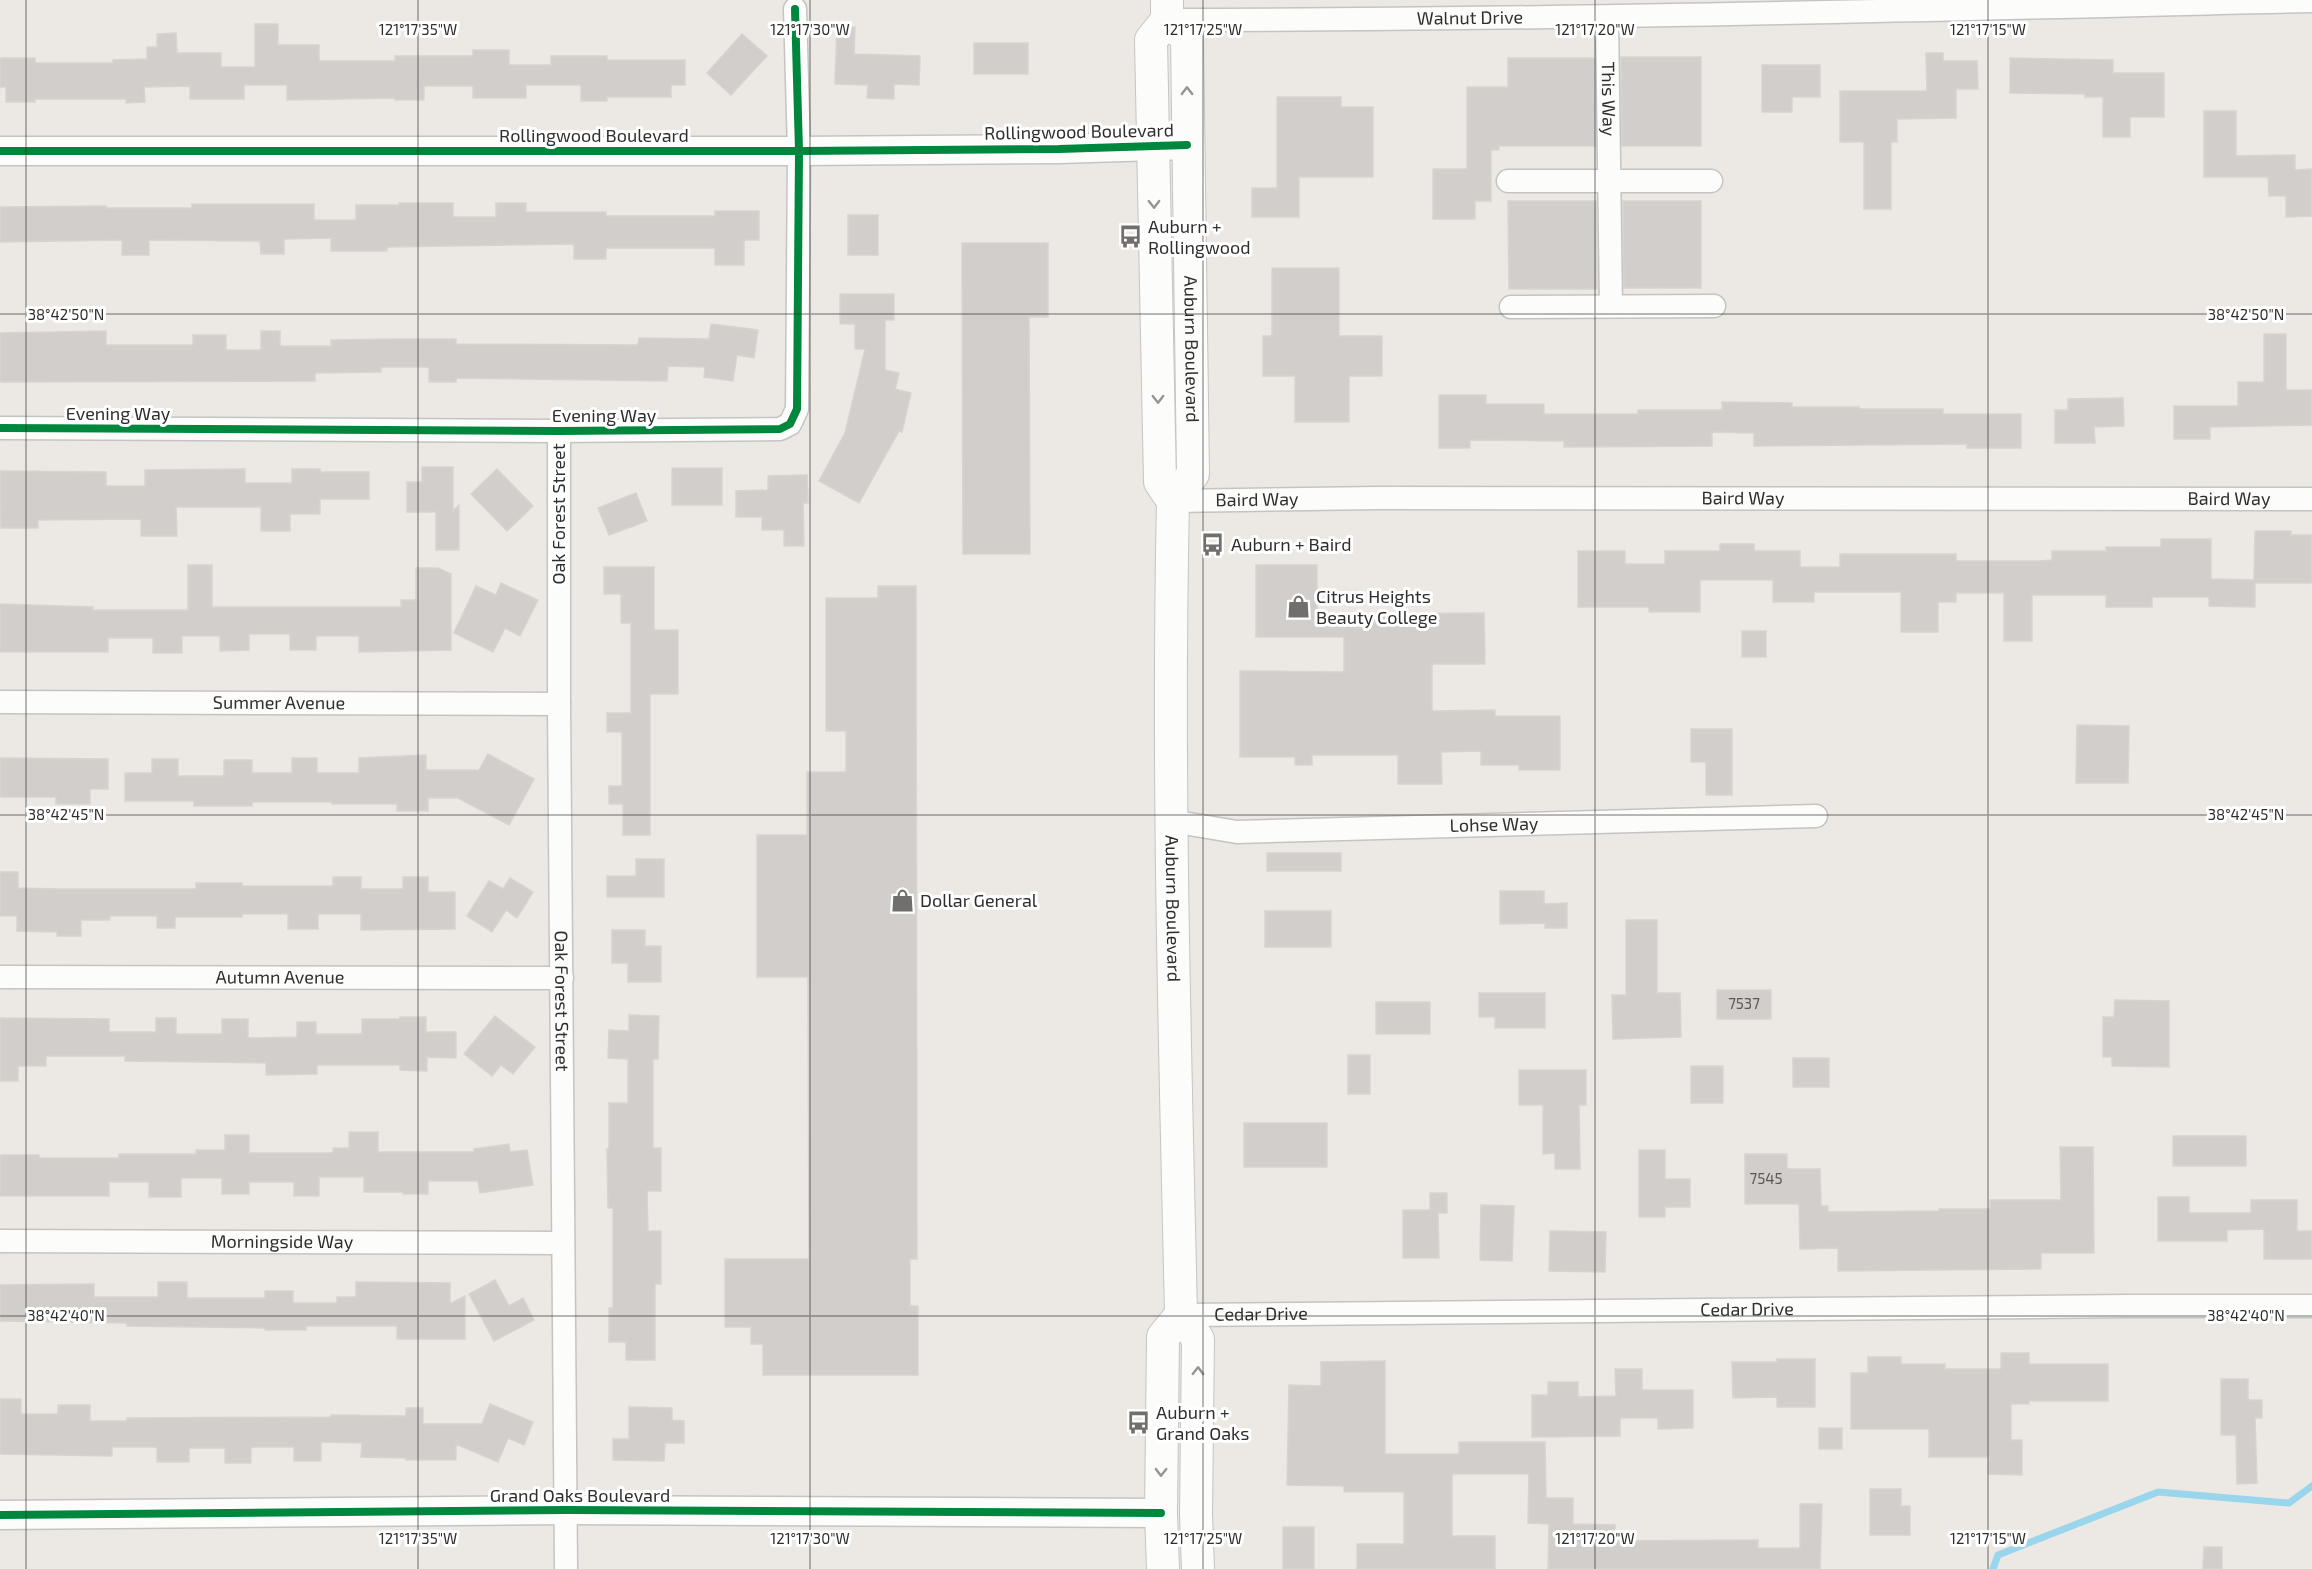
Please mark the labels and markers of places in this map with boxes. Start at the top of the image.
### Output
place label: Auburn + Rollingwood [1148,215,1250,258]
bus stop icon: Auburn + Rollingwood [1117,224,1143,250]
bus stop icon: Auburn + Baird [1200,532,1226,558]
place label: Auburn + Baird [1231,533,1351,555]
place label: Citrus Heights Beauty College [1316,585,1437,628]
shop icon: Citrus Heights Beauty College [1285,594,1311,620]
shop icon: Dollar General [889,888,915,914]
place label: Dollar General [920,889,1038,911]
place label: Auburn + Grand Oaks [1156,1401,1249,1444]
bus stop icon: Auburn + Grand Oaks [1125,1410,1151,1436]

